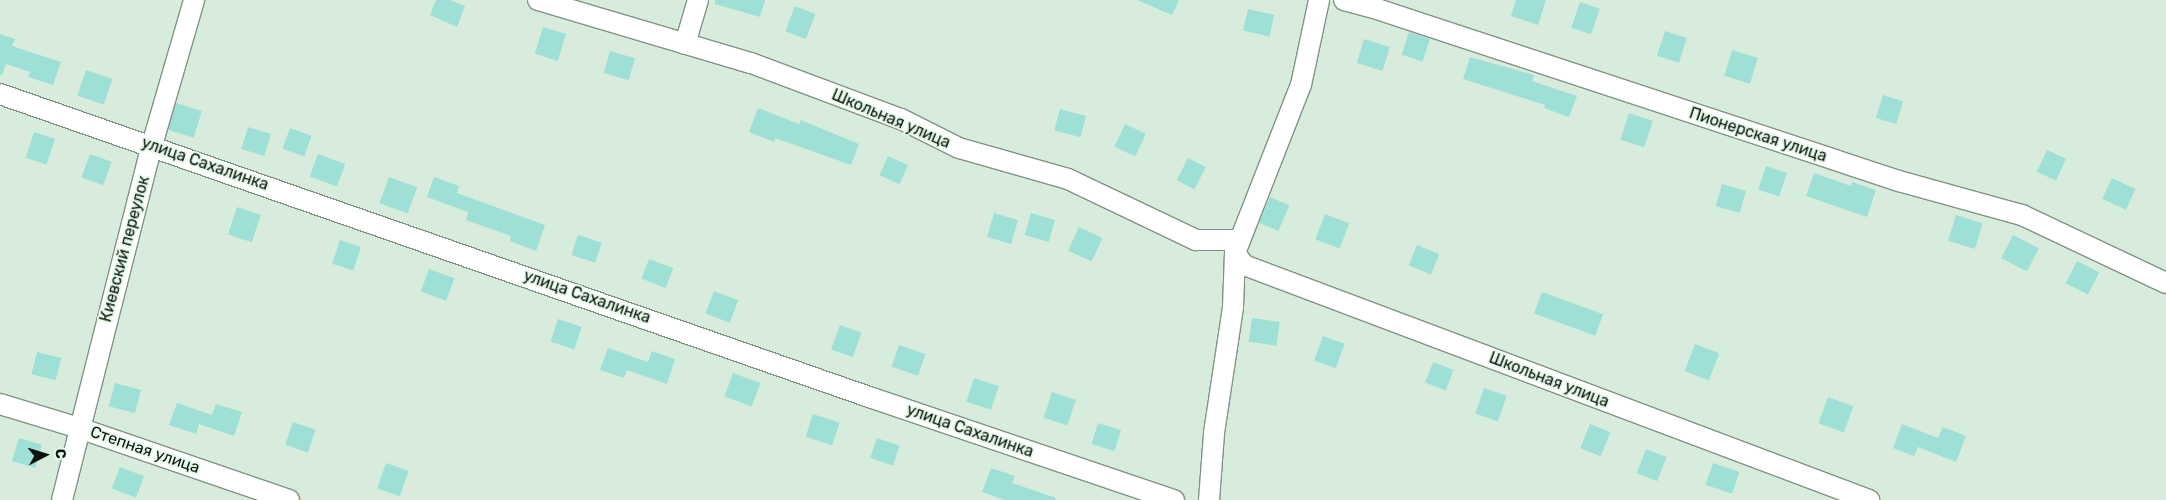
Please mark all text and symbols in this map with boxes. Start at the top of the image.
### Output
street label: Школьная улица [829,85,953,153]
street label: Пионерская улица [1687,104,1829,166]
street label: улица Сахалинка [139,133,271,195]
street label: Киевский переулок [96,174,154,324]
street label: улица Сахалинка [521,266,653,328]
street label: Школьная улица [1486,348,1612,412]
street label: улица Сахалинка [904,400,1036,462]
street label: Степная улица [88,422,202,478]
north arrow [20,430,70,480]
text: С [52,448,69,459]

